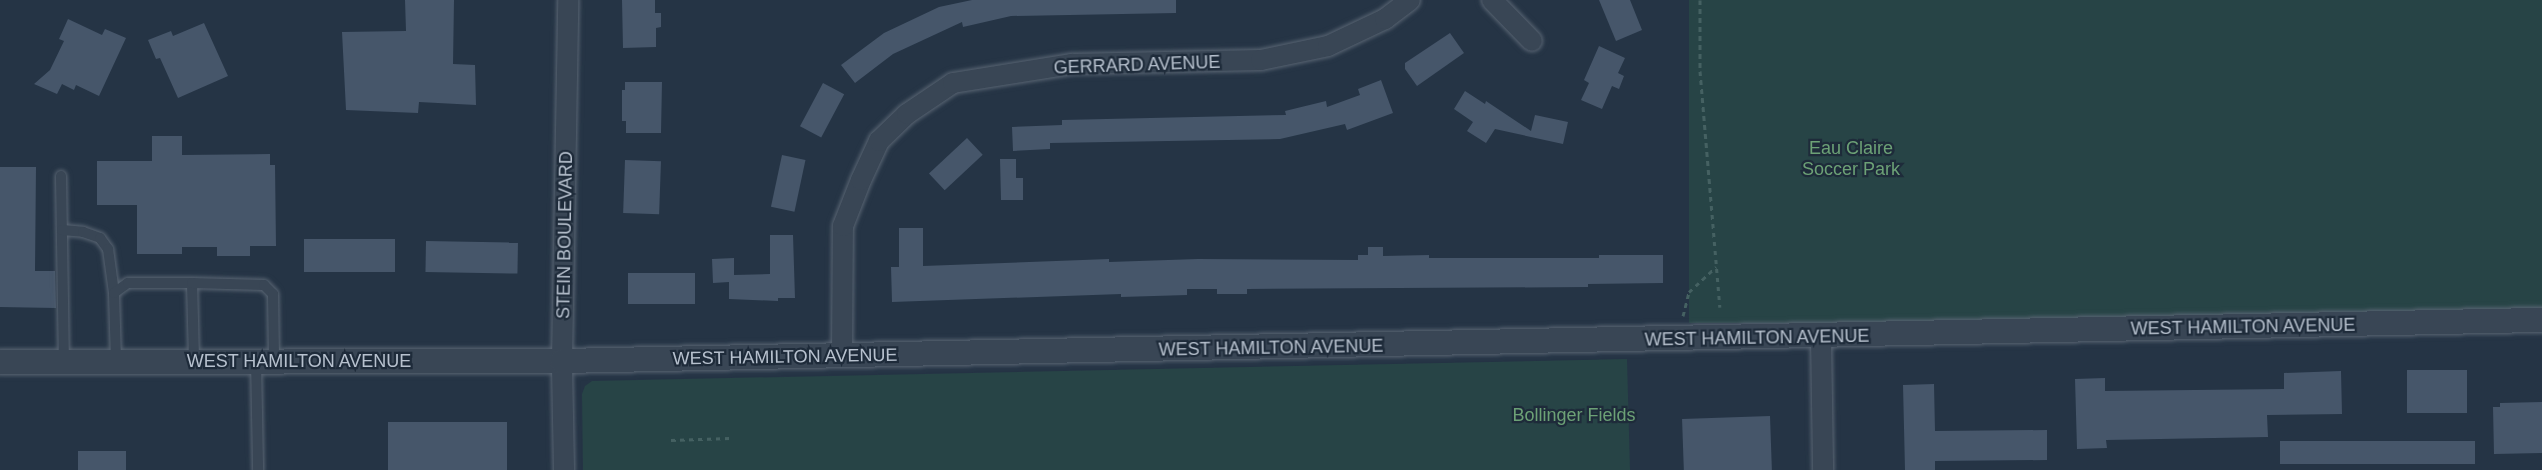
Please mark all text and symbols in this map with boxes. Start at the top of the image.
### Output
street label: GERRARD AVENUE [1053,51,1221,79]
park label: Eau Claire Soccer Park [1802,138,1900,180]
street label: STEIN BOULEVARD [553,151,577,319]
street label: WEST HAMILTON AVENUE [2130,314,2356,340]
street label: WEST HAMILTON AVENUE [1644,325,1870,351]
street label: WEST HAMILTON AVENUE [1158,335,1384,361]
street label: WEST HAMILTON AVENUE [672,344,898,370]
street label: WEST HAMILTON AVENUE [186,350,412,372]
park label: Bollinger Fields [1512,404,1636,426]

